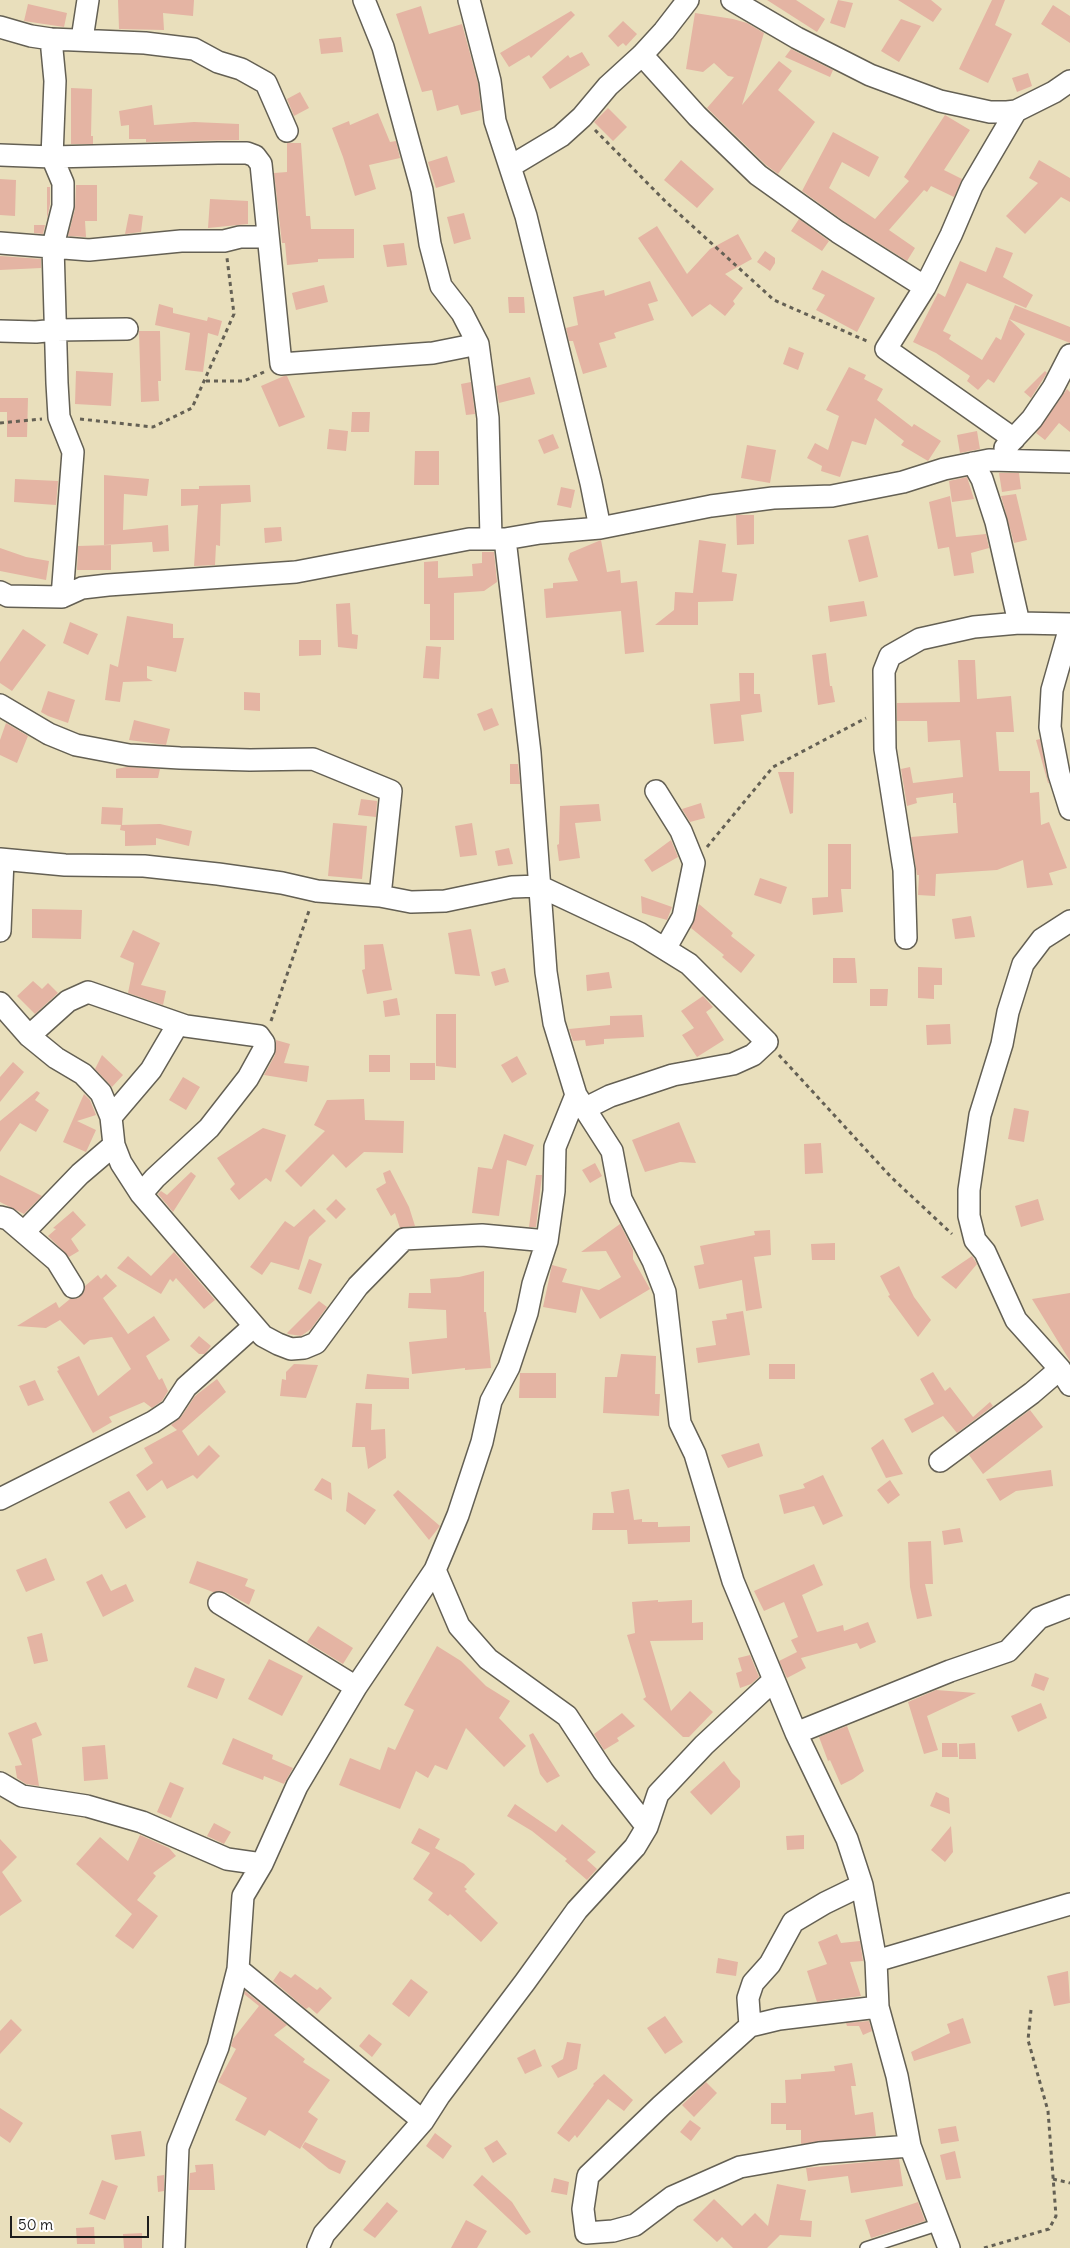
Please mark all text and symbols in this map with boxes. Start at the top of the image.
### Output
scale bar [12,2206,151,2238]
text: 50 m [18,2215,53,2234]

